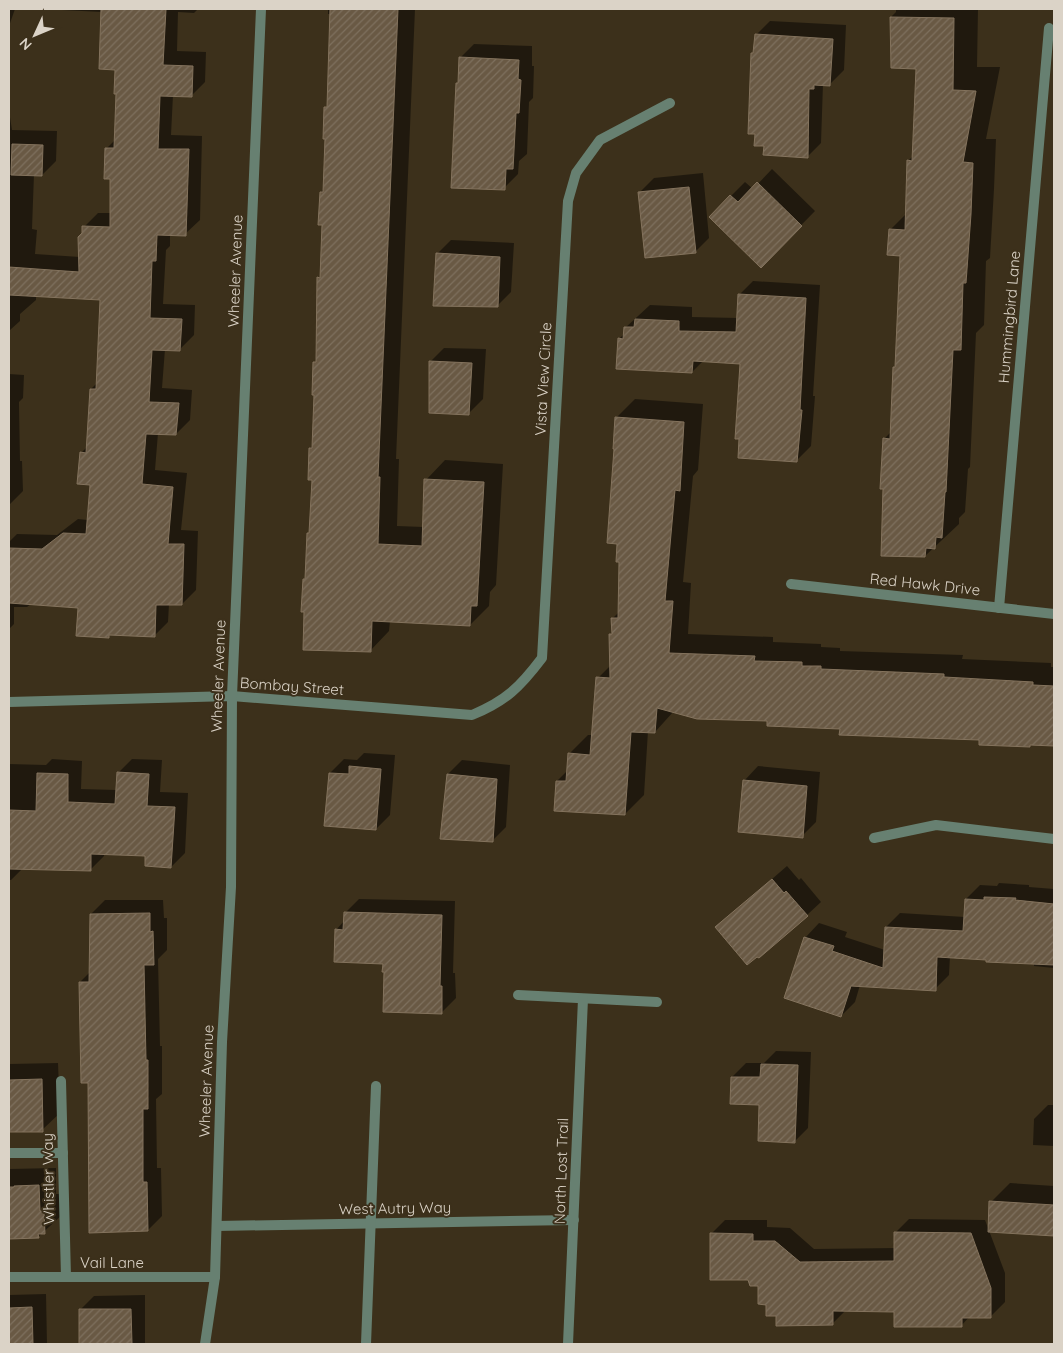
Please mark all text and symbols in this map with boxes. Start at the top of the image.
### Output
north arrow [10,10,60,60]
text: N [16,34,36,54]
street label: Wheeler Avenue [224,214,246,328]
street label: Hummingbird Lane [994,250,1024,384]
street label: Vista View Circle [531,322,555,436]
street label: Red Hawk Drive [869,569,981,599]
street label: Wheeler Avenue [207,619,229,733]
street label: Bombay Street [239,673,345,699]
street label: Wheeler Avenue [195,1024,217,1138]
street label: North Lost Trail [550,1118,572,1224]
street label: Whistler Way [38,1133,58,1225]
street label: West Autry Way [339,1198,451,1218]
street label: Vail Lane [80,1253,144,1272]

